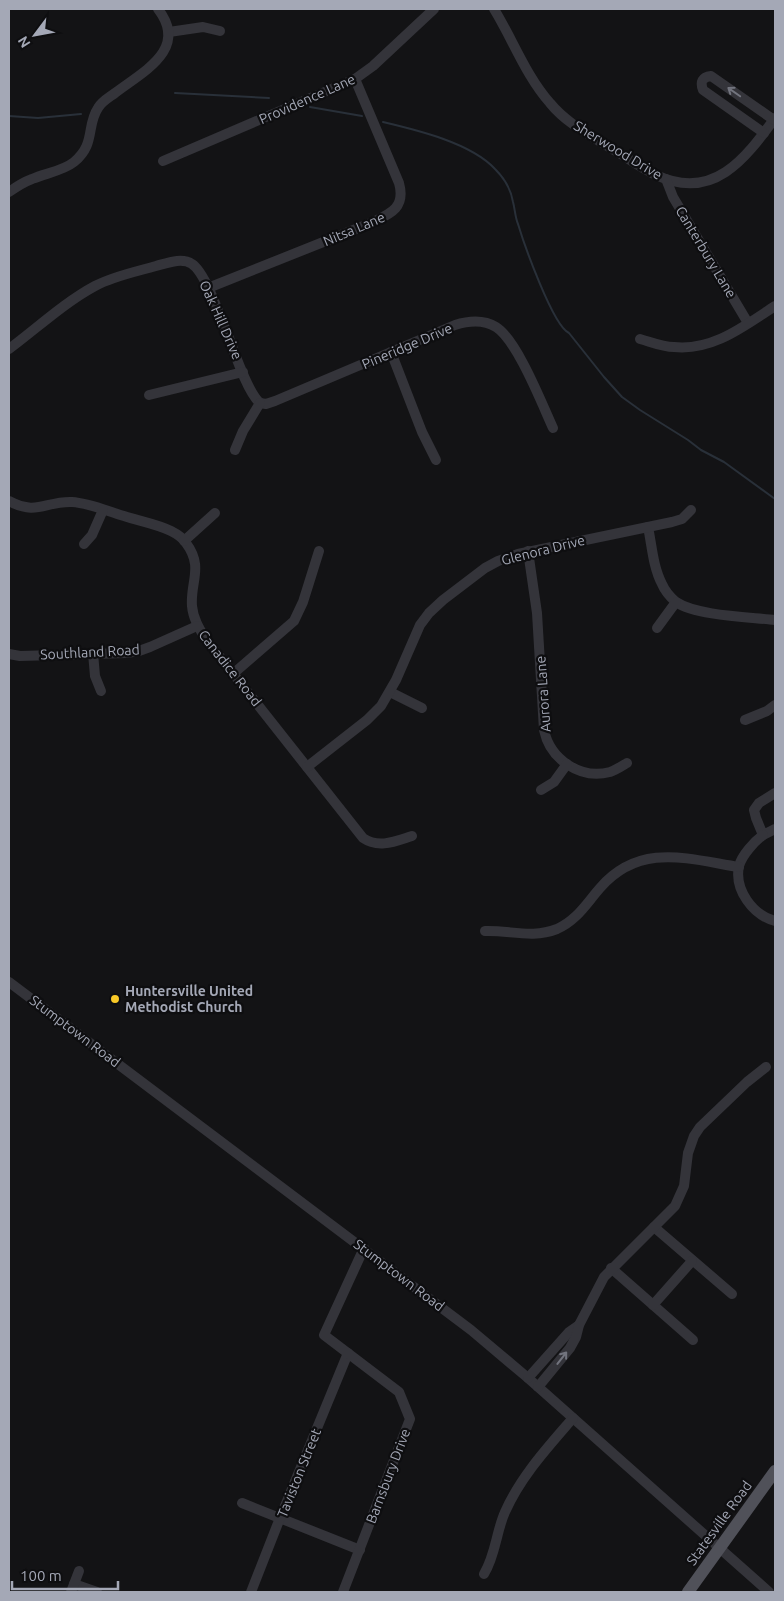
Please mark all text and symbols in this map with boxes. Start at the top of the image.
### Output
north arrow [10,10,60,60]
text: N [14,33,34,51]
street label: Providence Lane [256,71,358,127]
one-way arrow [727,87,741,97]
street label: Sherwood Drive [571,117,665,183]
street label: Canterbury Lane [672,203,740,301]
street label: Nitsa Lane [321,209,387,249]
street label: Oak Hill Drive [196,278,246,362]
street label: Pineridge Drive [359,320,455,372]
street label: Glenora Drive [500,532,586,568]
street label: Canadice Road [195,627,265,709]
street label: Southland Road [40,641,140,663]
street label: Aurora Lane [532,655,554,733]
place label: Huntersville United Methodist Church [125,983,253,1015]
street label: Stumptown Road [27,992,123,1070]
marker: Huntersville United Methodist Church [109,993,121,1005]
street label: Stumptown Road [351,1236,447,1314]
one-way arrow [557,1352,568,1365]
street label: Taviston Street [274,1426,324,1520]
street label: Barnsbury Drive [363,1426,413,1526]
street label: Statesville Road [683,1478,755,1568]
scale bar [12,1558,119,1590]
text: 100 m [20,1567,62,1584]

